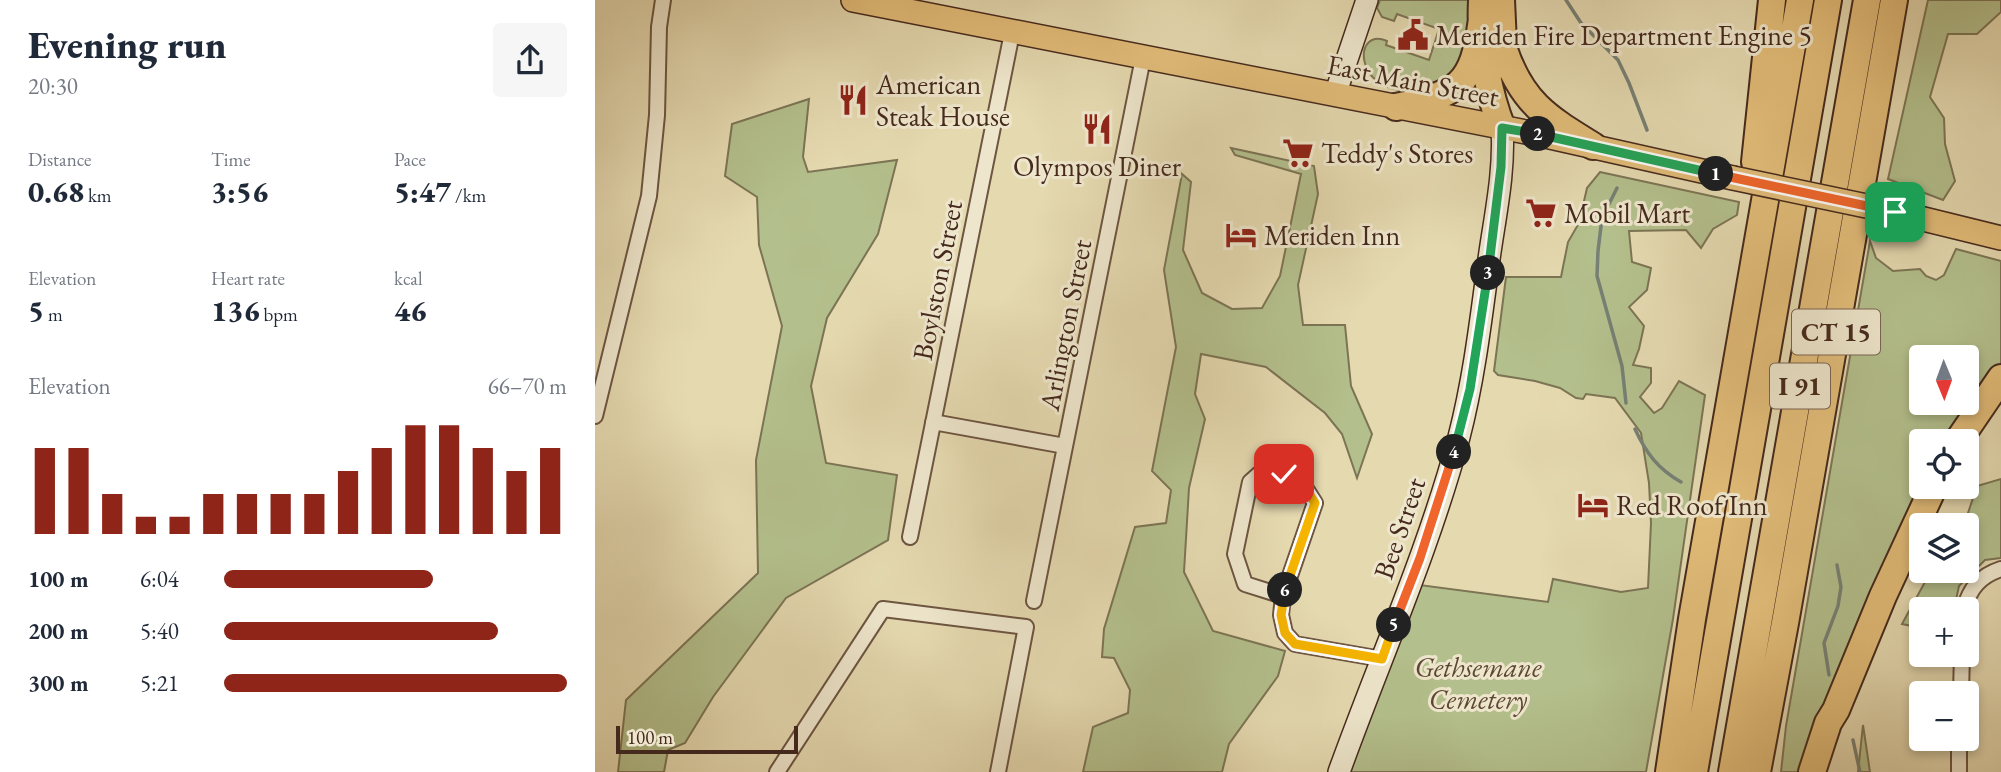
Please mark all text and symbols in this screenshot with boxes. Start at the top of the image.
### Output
place label: Meriden Fire Department Engine 5 [1436,17,1812,53]
public building icon: Meriden Fire Department Engine 5 [1396,18,1430,52]
text: Evening run [28,20,226,69]
button: share [493,23,567,97]
street label: East Main Street [1324,46,1502,114]
place label: American Steak House [875,66,1010,134]
text: 20:30 [28,71,78,101]
restaurant icon: American Steak House [836,83,870,117]
restaurant icon: Olympos Diner [1080,112,1114,146]
pin: 2 [1521,116,1555,152]
text: 2 [1532,121,1543,146]
place label: Teddy's Stores [1321,135,1473,171]
supermarket icon: Teddy's Stores [1281,136,1315,170]
text: Distance [28,147,91,172]
text: Time [211,147,251,172]
text: Pace [394,147,426,172]
place label: Olympos Diner [1013,148,1182,184]
pin: 1 [1699,156,1733,192]
text: 1 [1710,161,1721,186]
text: 0.68 [28,172,84,211]
text: 3:56 [211,172,268,211]
text: 5:47 [394,172,451,211]
pin [1865,182,1925,242]
text: km [84,183,112,208]
text: /km [451,183,486,208]
icon: arrive [1876,193,1914,231]
place label: Mobil Mart [1564,195,1690,231]
supermarket icon: Mobil Mart [1524,196,1558,230]
street label: Boylston Street [904,197,970,363]
place label: Meriden Inn [1264,217,1401,253]
hotel icon: Meriden Inn [1224,218,1258,252]
street label: Arlington Street [1031,236,1099,415]
pin: 3 [1471,256,1505,290]
text: 3 [1482,260,1493,285]
text: Elevation [28,266,96,291]
text: Heart rate [211,266,285,291]
text: kcal [394,266,423,291]
text: 5 [28,291,44,330]
text: 136 [211,291,260,330]
text: 46 [394,291,426,330]
text: m [44,302,63,327]
text: bpm [260,302,298,327]
road number: CT 15 [1792,310,1880,354]
north arrow [1909,345,1979,415]
map controls [1909,345,1979,751]
road number: I 91 [1770,364,1830,408]
text: Elevation [28,371,111,401]
text: 66–70 m [488,371,567,401]
button: locate [1909,429,1979,499]
pin: 4 [1437,434,1471,470]
text: 4 [1448,439,1459,464]
pin [1254,444,1314,504]
icon: check [1265,455,1303,493]
street label: Bee Street [1365,472,1433,584]
place label: Red Roof Inn [1616,487,1768,523]
hotel icon: Red Roof Inn [1576,488,1610,522]
button: layers [1909,513,1979,583]
text: 100 m [28,564,89,594]
text: 6:04 [140,564,179,594]
pin: 6 [1267,572,1303,608]
text: 6 [1279,577,1290,602]
button: + [1909,597,1979,667]
pin: 5 [1377,608,1411,642]
text: 5 [1388,612,1399,637]
text: 200 m [28,616,89,646]
text: 5:40 [140,616,179,646]
park label: Gethsemane Cemetery [1415,649,1542,717]
text: 300 m [28,668,89,698]
text: 5:21 [140,668,179,698]
button: − [1909,681,1979,751]
scale bar [616,723,798,755]
text: 100 m [627,725,673,750]

